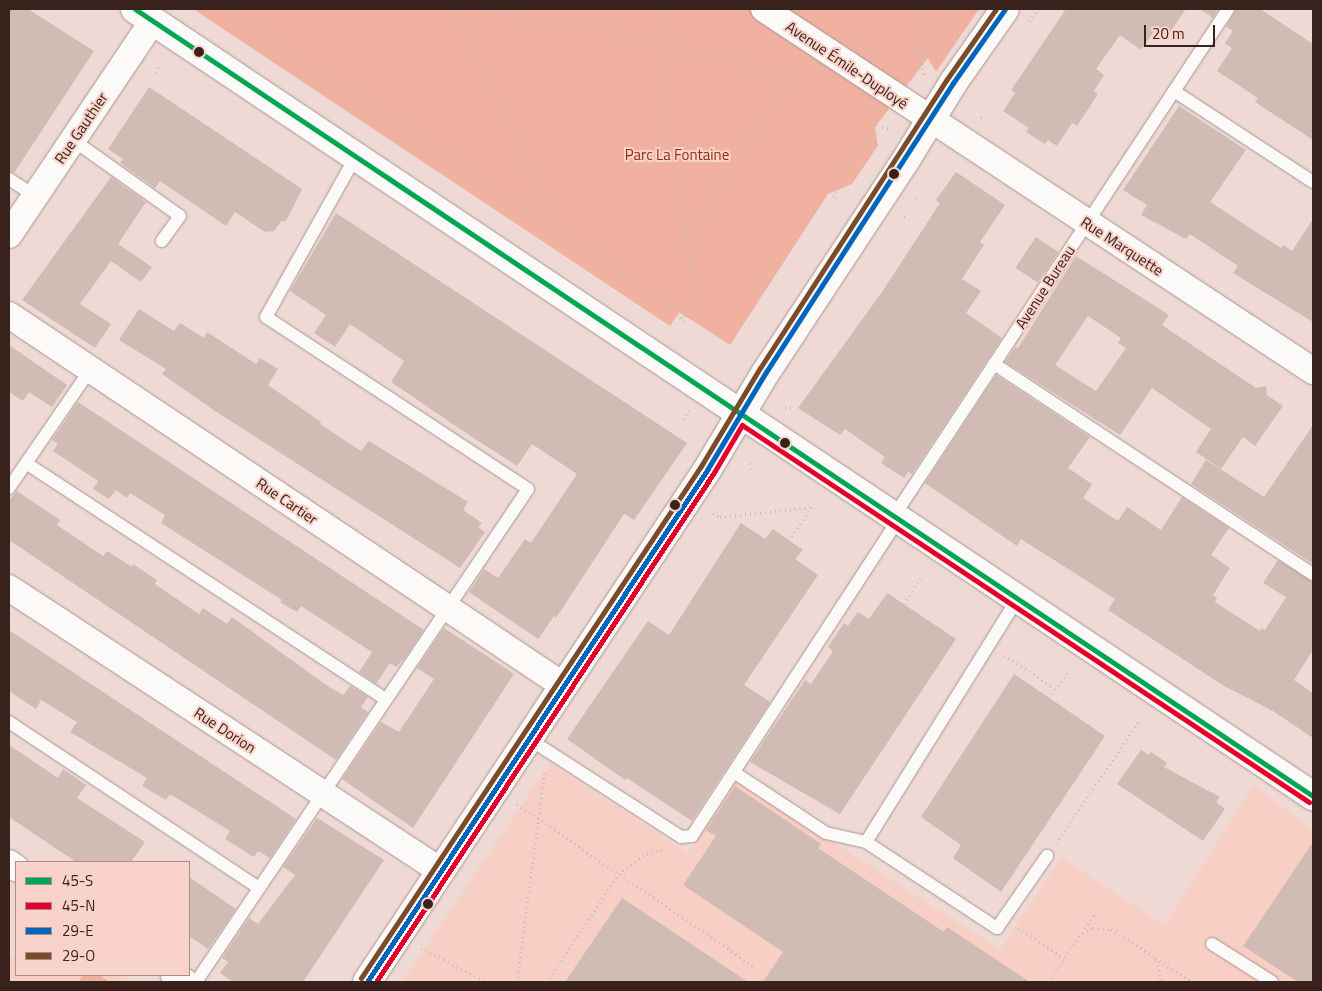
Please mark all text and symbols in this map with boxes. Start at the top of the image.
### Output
scale bar [1147,15,1218,47]
street label: Avenue Émile-Duployé [783,17,911,113]
text: 20 m [1152,22,1185,45]
unlabelled marker [194,47,204,57]
street label: Rue Gauthier [51,89,111,167]
park label: Parc La Fontaine [625,146,729,164]
unlabelled marker [889,169,899,179]
street label: Rue Marquette [1077,213,1167,279]
street label: Avenue Bureau [1011,242,1079,332]
unlabelled marker [780,438,790,448]
street label: Rue Cartier [253,474,321,528]
unlabelled marker [670,500,680,510]
street label: Rue Dorion [191,703,259,757]
legend [15,861,190,976]
text: 45-S [62,869,93,892]
text: 45-N [62,894,96,917]
unlabelled marker [423,899,433,909]
text: 29-E [62,919,94,942]
text: 29-O [62,944,95,967]

